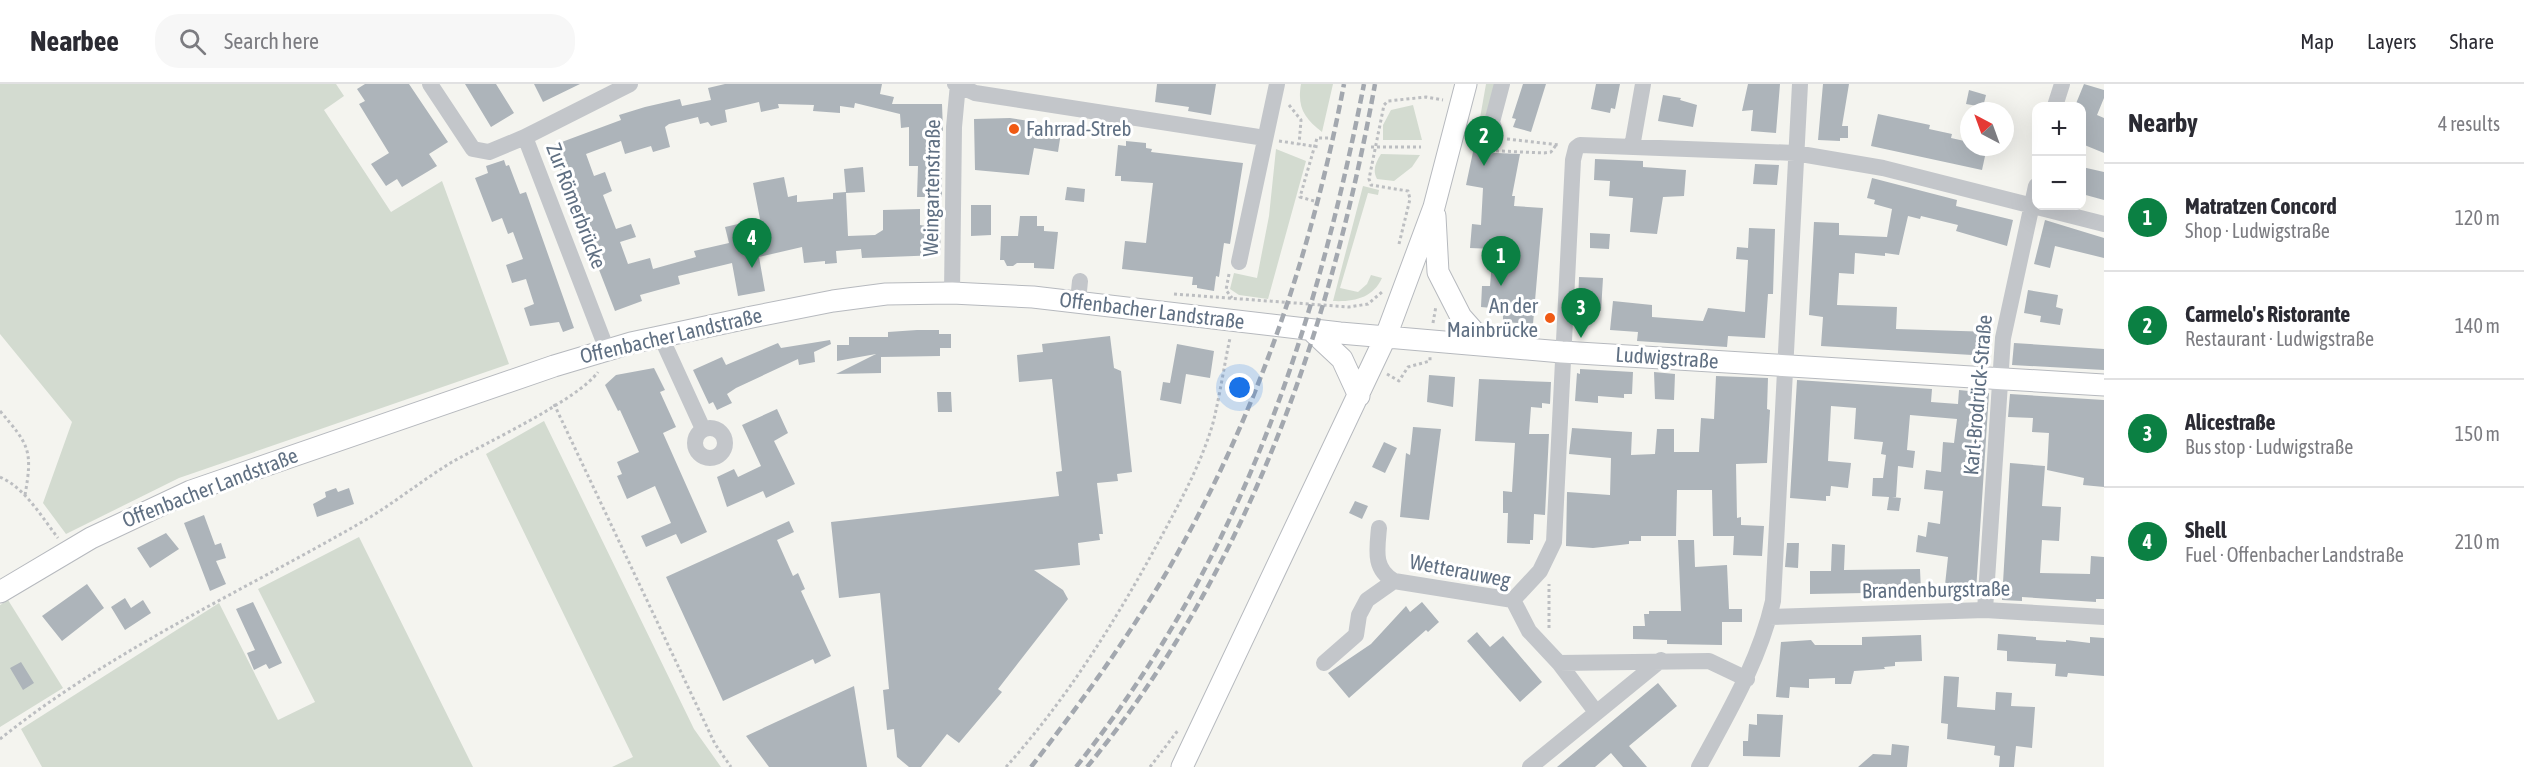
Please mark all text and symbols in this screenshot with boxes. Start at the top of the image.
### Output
search box [155,14,575,68]
text: Nearbee [30,25,119,57]
icon: search [176,25,209,58]
text: Search here [224,28,319,54]
text: Map [2300,29,2334,53]
text: Layers [2367,29,2417,53]
text: Share [2450,29,2494,53]
north arrow [1960,102,2014,156]
map controls [2032,102,2086,210]
button: + [2032,102,2086,156]
text: Nearby [2128,108,2198,138]
text: 4 results [2438,112,2500,135]
place label: Fahrrad-Streb [1026,116,1132,140]
pin: 2 [1464,116,1504,166]
street label: Weingartenstraße [918,119,944,257]
marker: Fahrrad-Streb [1007,122,1021,136]
street label: Zur Römerbrücke [542,140,612,272]
button: − [2032,156,2086,210]
text: Matratzen Concord [2185,193,2337,219]
text: 1 [2143,206,2152,229]
text: 120 m [2455,206,2500,229]
pin: 4 [732,218,771,268]
text: Shop · Ludwigstraße [2185,219,2330,242]
pin: 1 [1482,236,1520,286]
street label: Offenbacher Landstraße [1058,287,1246,333]
pin: 3 [1562,288,1600,338]
place label: An der Mainbrücke [1447,293,1539,341]
text: Carmelo's Ristorante [2185,301,2350,327]
street label: Offenbacher Landstraße [577,302,764,368]
marker: An der Mainbrücke [1543,311,1557,325]
street label: Karl-Brodrück-Straße [1958,314,1996,476]
text: 2 [2143,314,2152,337]
text: 140 m [2455,314,2500,337]
text: Restaurant · Ludwigstraße [2185,327,2374,350]
street label: Ludwigstraße [1615,341,1719,373]
your location [1225,373,1254,402]
text: Alicestraße [2185,409,2276,435]
text: 3 [2143,422,2152,445]
text: 150 m [2455,422,2500,445]
text: Bus stop · Ludwigstraße [2185,435,2353,458]
street label: Offenbacher Landstraße [118,443,301,532]
text: Shell [2185,517,2227,543]
text: 4 [2143,530,2152,553]
text: 210 m [2455,530,2500,553]
text: Fuel · Offenbacher Landstraße [2185,543,2404,566]
street label: Wetterauweg [1408,548,1513,592]
street label: Brandenburgstraße [1862,576,2010,602]

